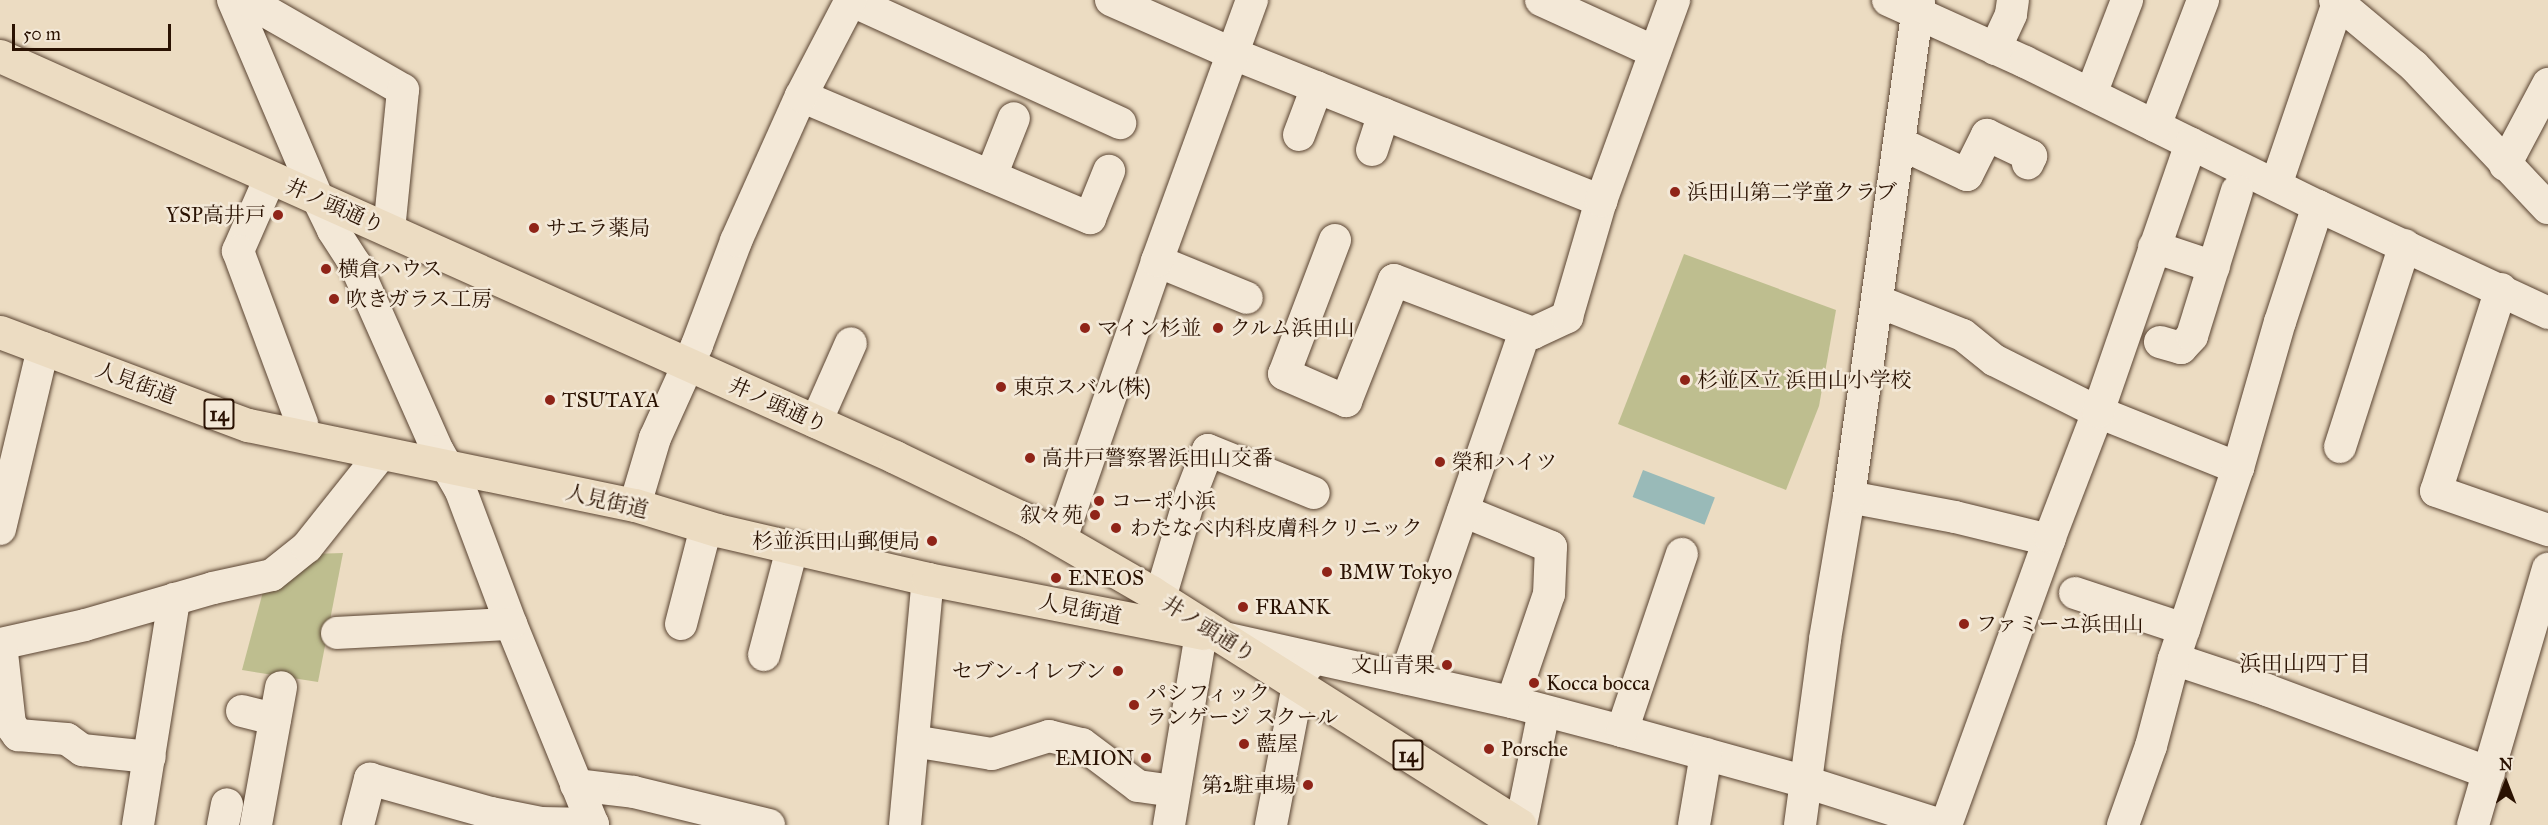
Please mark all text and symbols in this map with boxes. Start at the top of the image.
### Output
scale bar [15,12,174,50]
text: 50 m [23,23,61,45]
street label: 井ノ頭通り [282,173,388,239]
place label: 浜田山第二学童クラブ [1687,179,1897,205]
marker: 浜田山第二学童クラブ [1668,185,1682,199]
place label: YSP高井戸 [166,202,266,228]
marker: YSP高井戸 [271,208,285,222]
place label: サエラ薬局 [546,215,651,241]
marker: サエラ薬局 [527,221,541,235]
place label: 横倉ハウス [338,256,443,282]
marker: 横倉ハウス [319,262,333,276]
place label: 吹きガラス工房 [346,286,493,312]
marker: 吹きガラス工房 [327,292,341,306]
place label: マイン杉並 [1097,315,1202,341]
place label: クルム浜田山 [1230,315,1356,341]
marker: マイン杉並 [1078,321,1092,335]
marker: クルム浜田山 [1211,321,1225,335]
street label: 人見街道 [92,357,180,409]
place label: 杉並区立 浜田山小学校 [1697,367,1912,393]
street label: 井ノ頭通り [725,372,831,438]
marker: 杉並区立 浜田山小学校 [1678,373,1692,387]
place label: 東京スバル(株) [1013,374,1151,400]
marker: 東京スバル(株) [994,380,1008,394]
place label: TSUTAYA [562,387,660,413]
marker: TSUTAYA [543,393,557,407]
road number: 14 [202,397,236,431]
place label: 高井戸警察署浜田山交番 [1042,445,1273,471]
place label: 榮和ハイツ [1452,449,1557,475]
marker: 高井戸警察署浜田山交番 [1023,451,1037,465]
marker: 榮和ハイツ [1433,455,1447,469]
street label: 人見街道 [563,479,651,523]
place label: コーポ小浜 [1111,488,1216,514]
marker: コーポ小浜 [1092,494,1106,508]
place label: 叙々苑 [1020,502,1083,528]
marker: 叙々苑 [1088,508,1102,522]
place label: わたなべ内科皮膚科クリニック [1130,515,1424,541]
marker: わたなべ内科皮膚科クリニック [1107,519,1125,537]
place label: 杉並浜田山郵便局 [752,528,920,554]
marker: 杉並浜田山郵便局 [925,534,939,548]
place label: BMW Tokyo [1339,559,1452,585]
place label: ENEOS [1068,565,1144,591]
marker: BMW Tokyo [1320,565,1334,579]
marker: ENEOS [1049,571,1063,585]
street label: 人見街道 [1036,589,1124,629]
street label: 井ノ頭通り [1158,590,1260,668]
place label: FRANK [1255,594,1330,620]
marker: FRANK [1236,600,1250,614]
place label: ファミーユ浜田山 [1976,611,2144,637]
marker: ファミーユ浜田山 [1957,617,1971,631]
district label: 浜田山四丁目 [2239,651,2371,677]
place label: 文山青果 [1351,652,1435,678]
place label: セブン-イレブン [950,658,1106,684]
marker: 文山青果 [1440,658,1454,672]
marker: セブン-イレブン [1111,664,1125,678]
place label: Kocca bocca [1546,670,1650,696]
marker: Kocca bocca [1527,676,1541,690]
place label: パシフィック ランゲージ スクール [1146,680,1340,730]
marker: パシフィック ランゲージ スクール [1127,698,1141,712]
place label: 藍屋 [1256,731,1298,757]
place label: Porsche [1501,736,1568,762]
marker: 藍屋 [1237,737,1251,751]
road number: 14 [1392,738,1424,772]
marker: Porsche [1482,742,1496,756]
place label: EMION [1055,745,1134,771]
marker: EMION [1139,751,1153,765]
north arrow [2476,753,2536,813]
text: N [2499,755,2513,774]
place label: 第2駐車場 [1202,772,1296,798]
marker: 第2駐車場 [1301,778,1315,792]

